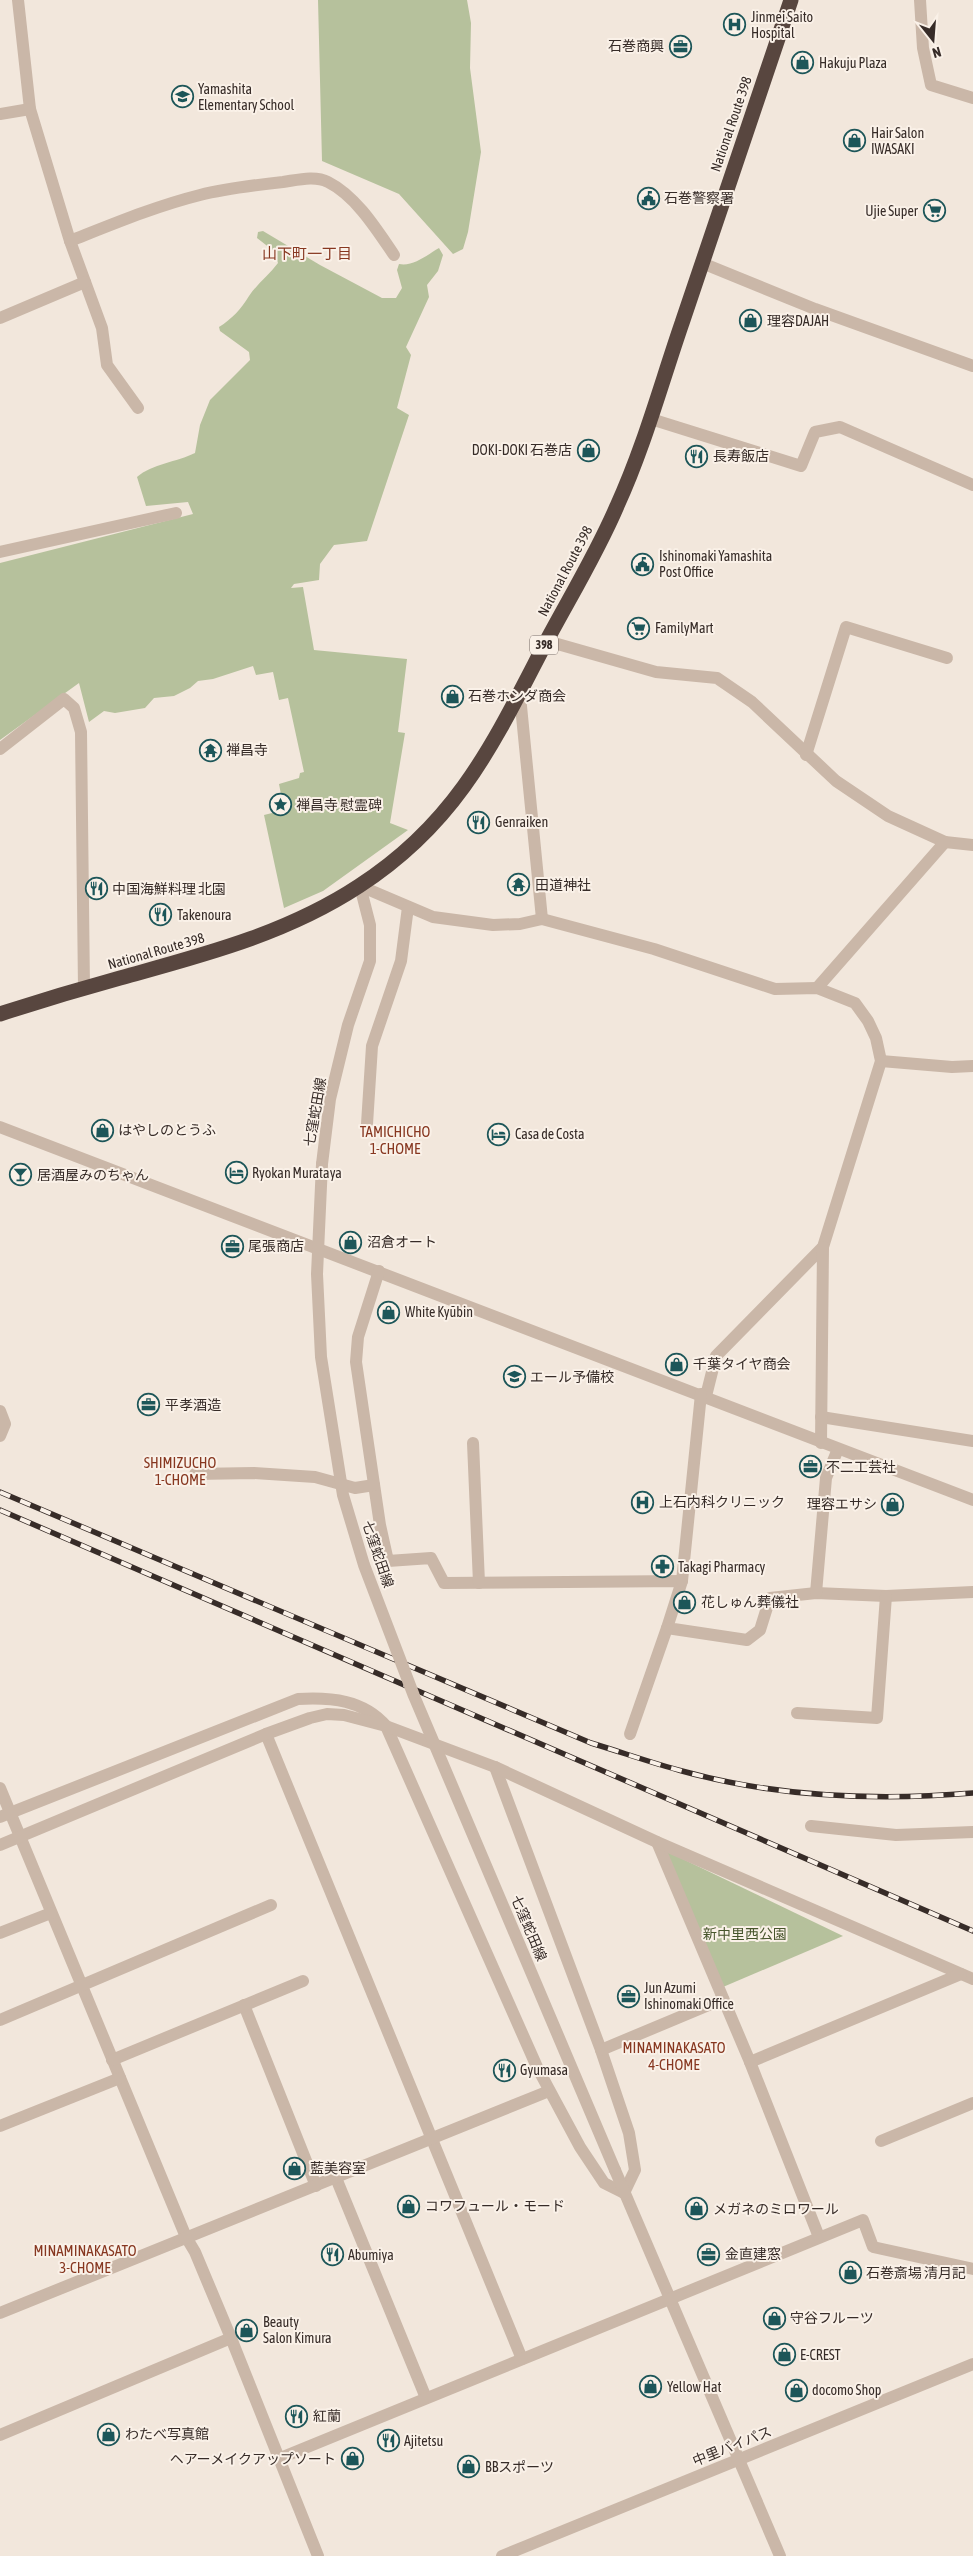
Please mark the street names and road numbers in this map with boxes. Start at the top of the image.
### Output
street label: National Route 398 [707,74,755,174]
street label: National Route 398 [535,523,596,619]
road number: 398 [530,636,558,654]
street label: National Route 398 [106,929,207,972]
street label: 七窪蛇田線 [301,1076,329,1148]
street label: 七窪蛇田線 [359,1518,397,1590]
street label: 七窪蛇田線 [508,1893,550,1963]
street label: 中里バイパス [690,2423,774,2469]

